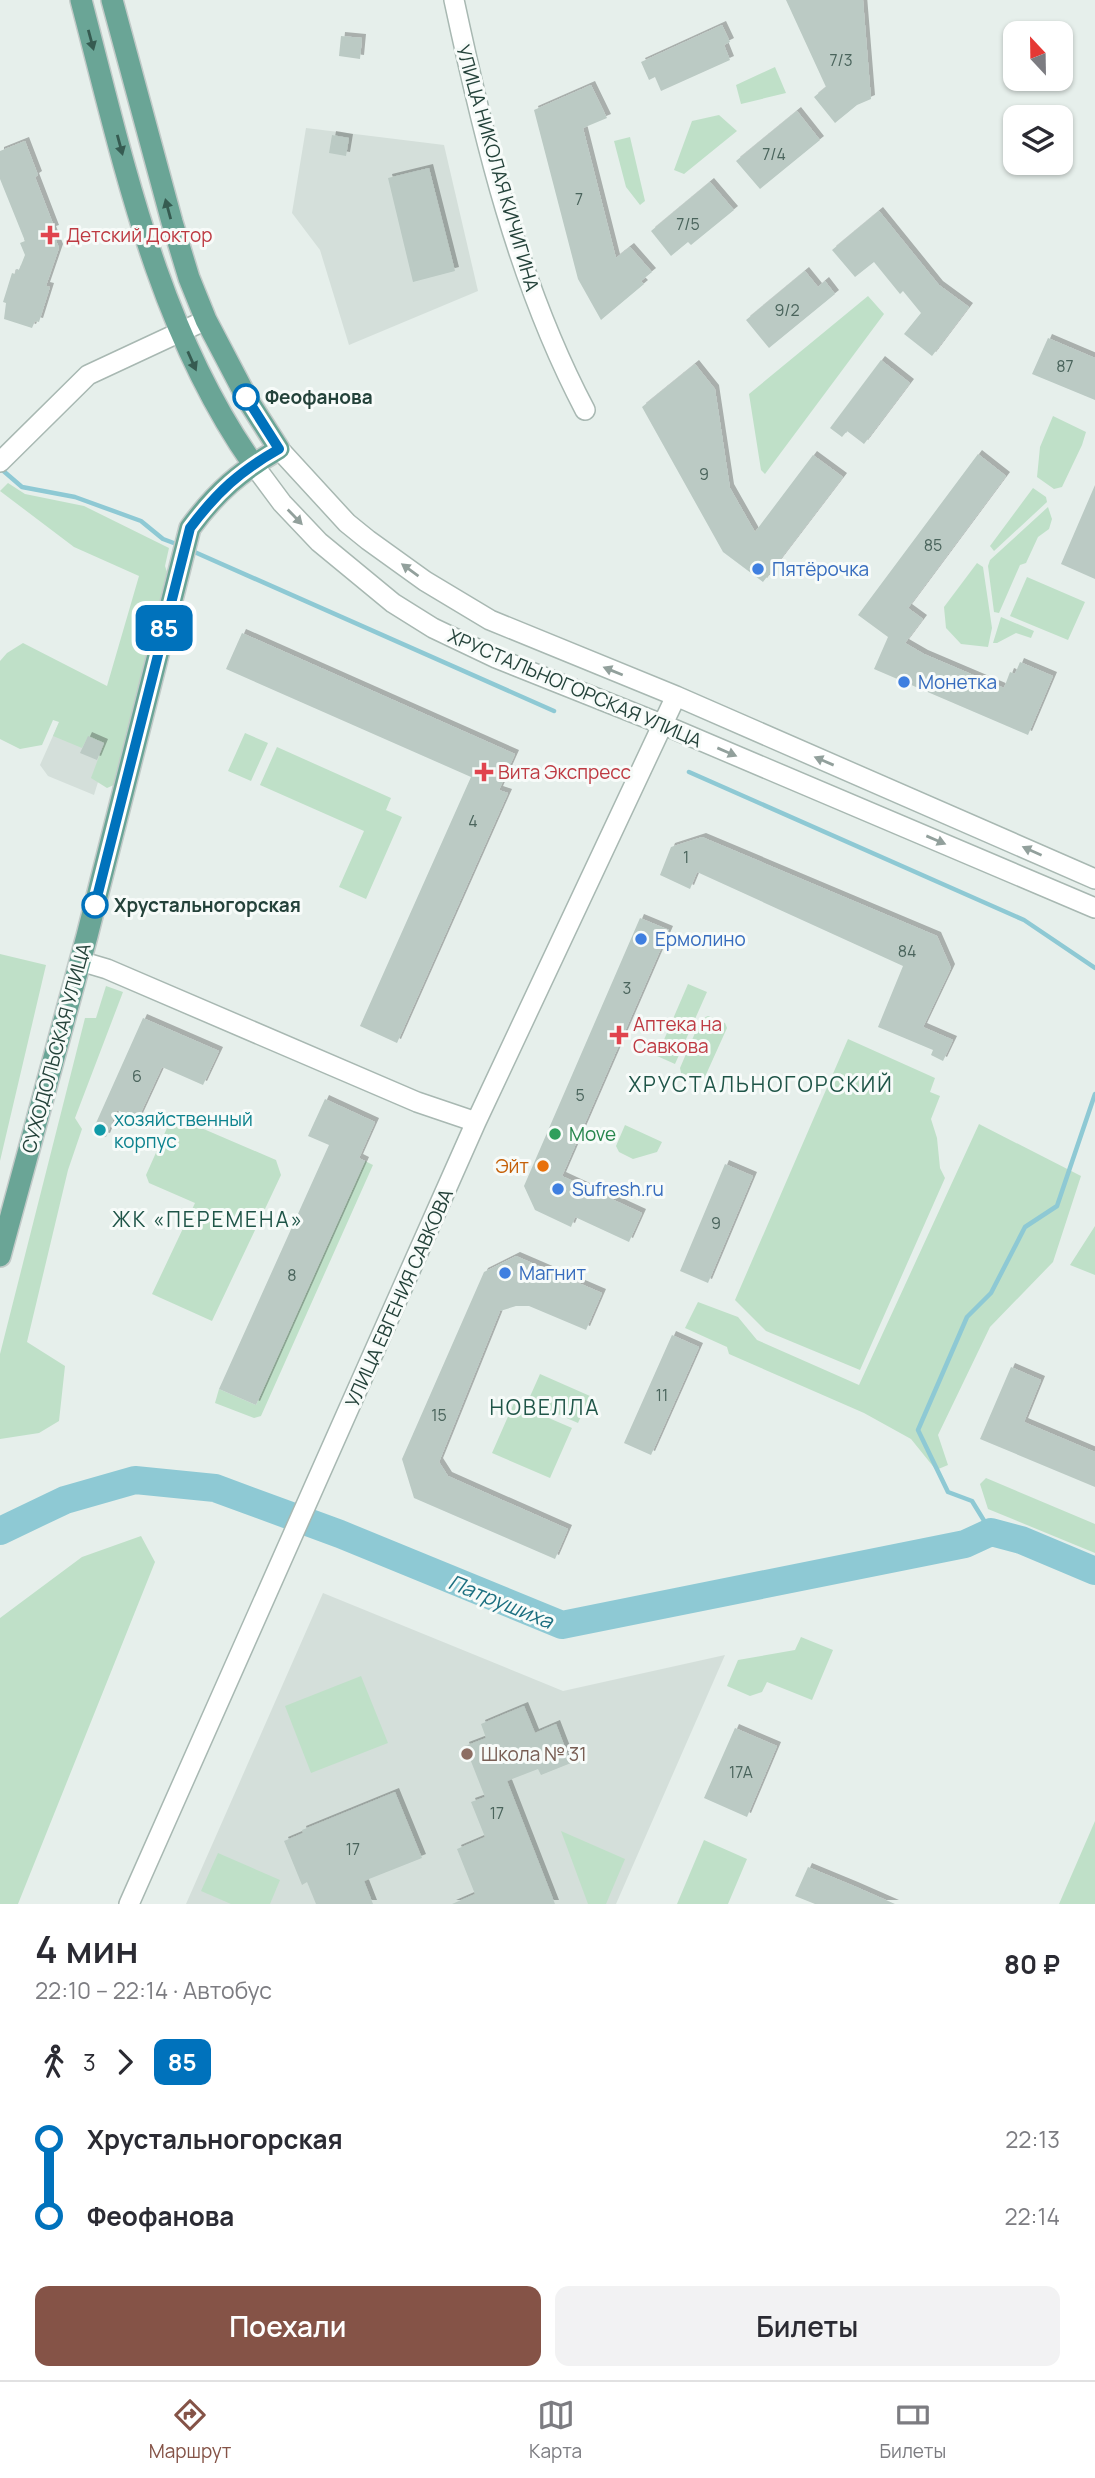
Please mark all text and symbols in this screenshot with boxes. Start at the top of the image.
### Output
north arrow [1003,21,1073,91]
map controls [1003,21,1073,175]
one-way arrow [86,29,97,51]
street label: УЛИЦА НИКОЛАЯ КИЧИГИНА [450,42,546,294]
house number: 7/3 [829,49,853,71]
button: layers [1003,105,1073,175]
one-way arrow [115,135,126,157]
house number: 7/4 [762,143,786,165]
house number: 7 [575,188,583,210]
one-way arrow [162,198,173,220]
house number: 7/5 [676,213,700,235]
place label: Детский Доктор [66,222,212,248]
marker: Детский Доктор [40,225,60,245]
house number: 9/2 [774,299,800,321]
one-way arrow [187,350,198,371]
house number: 87 [1056,355,1074,377]
marker: Феофанова [233,384,259,410]
place label: Феофанова [265,384,373,410]
house number: 9 [699,463,709,485]
one-way arrow [287,508,303,525]
house number: 85 [924,534,942,556]
place label: Пятёрочка [772,556,869,582]
marker: Пятёрочка [750,561,766,577]
one-way arrow [401,563,419,577]
line badge: 85 [132,605,196,651]
text: 85 [150,611,178,644]
street label: ХРУСТАЛЬНОГОРСКАЯ УЛИЦА [444,623,706,753]
one-way arrow [602,665,623,676]
place label: Монетка [918,669,997,695]
marker: Монетка [896,674,912,690]
one-way arrow [716,747,737,758]
one-way arrow [814,755,834,767]
place label: Вита Экспресс [498,759,631,785]
marker: Вита Экспресс [476,764,492,780]
house number: 4 [468,810,478,832]
one-way arrow [926,835,947,846]
one-way arrow [1022,845,1043,856]
house number: 1 [683,846,689,868]
marker: Хрустальногорская [82,892,108,918]
place label: Хрустальногорская [114,892,301,918]
place label: Ермолино [655,926,746,952]
marker: Ермолино [633,931,649,947]
street label: СУХОДОЛЬСКАЯ УЛИЦА [15,940,97,1156]
house number: 84 [898,940,916,962]
house number: 3 [623,977,631,999]
place label: Аптека на Савкова [633,1011,722,1059]
marker: Аптека на Савкова [611,1027,627,1043]
house number: 6 [132,1065,142,1087]
district label: ХРУСТАЛЬНОГОРСКИЙ [628,1070,894,1098]
house number: 5 [575,1084,585,1106]
place label: хозяйственный корпус [114,1106,253,1154]
place label: Move [569,1121,616,1147]
marker: хозяйственный корпус [92,1122,108,1138]
marker: Move [547,1126,563,1142]
place label: Эйт [495,1153,529,1179]
marker: Эйт [535,1158,551,1174]
place label: Sufresh.ru [572,1176,664,1202]
marker: Sufresh.ru [550,1181,566,1197]
street label: УЛИЦА ЕВГЕНИЯ САВКОВА [339,1185,459,1411]
district label: ЖК «ПЕРЕМЕНА» [112,1205,304,1233]
house number: 9 [711,1212,721,1234]
place label: Магнит [519,1260,586,1286]
house number: 8 [287,1264,297,1286]
marker: Магнит [497,1265,513,1281]
house number: 11 [656,1384,668,1406]
district label: НОВЕЛЛА [489,1393,601,1421]
house number: 15 [431,1404,447,1426]
water label: Патрушиха [445,1567,559,1635]
place label: Школа № 31 [481,1741,587,1767]
marker: Школа № 31 [459,1746,475,1762]
house number: 17А [729,1761,753,1783]
house number: 17 [490,1802,504,1824]
house number: 17 [346,1838,360,1860]
text: 4 мин [35,1922,138,1974]
text: 80 ₽ [1004,1946,1060,1982]
text: 22:10 – 22:14 · Автобус [35,1974,272,2006]
icon: walk [35,2043,73,2081]
icon: forward [106,2043,144,2081]
text: 85 [168,2045,197,2078]
text: 3 [83,2046,96,2078]
text: Хрустальногорская [87,2121,343,2157]
text: 22:13 [1005,2123,1060,2155]
text: Феофанова [87,2198,234,2234]
text: 22:14 [1004,2200,1060,2232]
button: Поехали [35,2286,541,2366]
button: Билеты [555,2286,1060,2366]
tab: Маршрут [149,2396,232,2464]
tab: Карта [529,2396,582,2464]
tab: Билеты [880,2396,946,2464]

